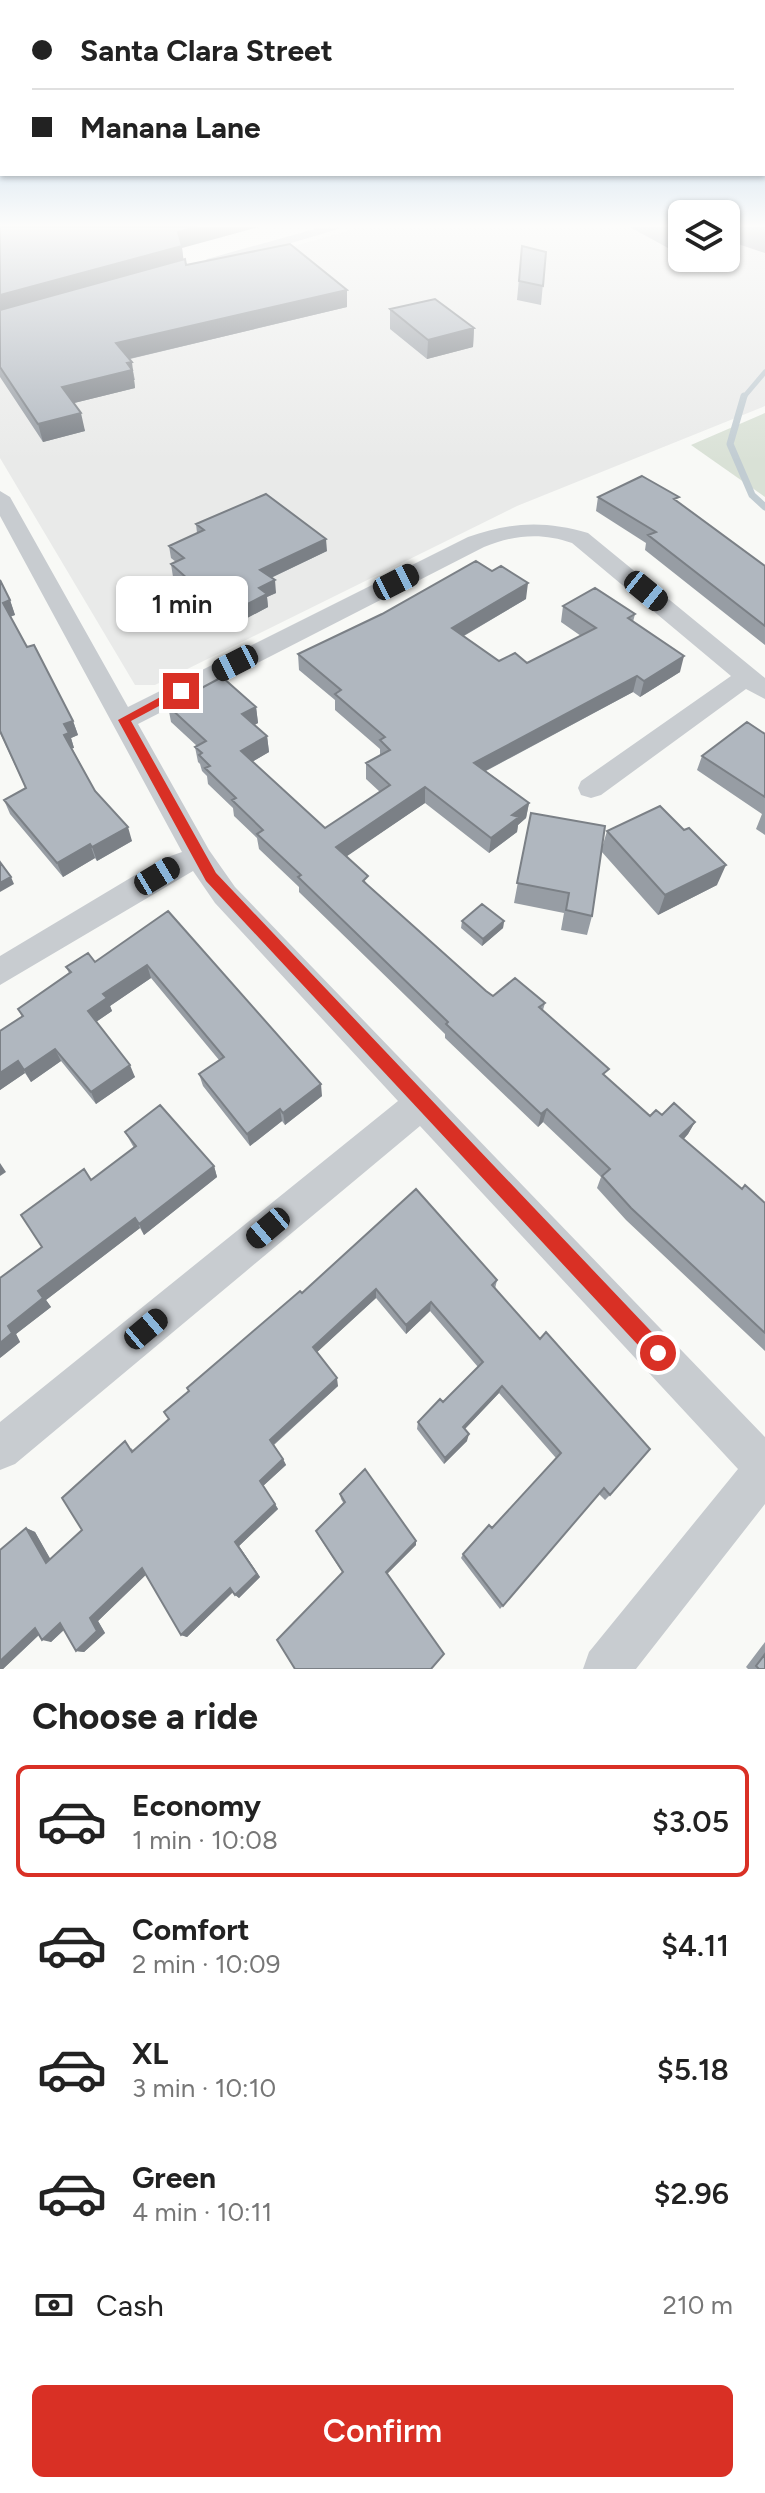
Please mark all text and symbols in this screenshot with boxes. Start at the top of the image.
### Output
text: Santa Clara Street [80,32,333,69]
text: Manana Lane [80,109,261,146]
map controls [668,200,740,272]
button: layers [668,200,740,272]
car [369,560,423,604]
car [620,567,672,615]
callout: 1 min [115,575,247,631]
text: 1 min [152,588,212,620]
car [208,641,262,685]
route end [163,673,199,709]
car [130,853,184,899]
car [242,1203,294,1253]
car [120,1304,172,1354]
route start [640,1335,676,1371]
text: Choose a ride [32,1695,258,1738]
icon: car [36,1785,108,1857]
text: Economy [132,1787,261,1824]
text: $3.05 [652,1803,729,1840]
text: 1 min · 10:08 [132,1824,278,1856]
icon: car [36,1909,108,1981]
text: Comfort [132,1911,250,1948]
text: $4.11 [661,1927,729,1964]
text: 2 min · 10:09 [132,1948,280,1980]
icon: car [36,2033,108,2105]
text: XL [132,2035,168,2072]
text: $5.18 [657,2051,729,2088]
text: 3 min · 10:10 [132,2072,276,2104]
icon: car [36,2157,108,2229]
text: Green [132,2159,216,2196]
text: $2.96 [654,2175,729,2212]
text: 4 min · 10:11 [132,2196,272,2228]
icon: cash [32,2283,76,2327]
text: Cash [96,2287,164,2324]
text: 210 m [663,2289,733,2321]
button: Confirm [32,2385,733,2477]

